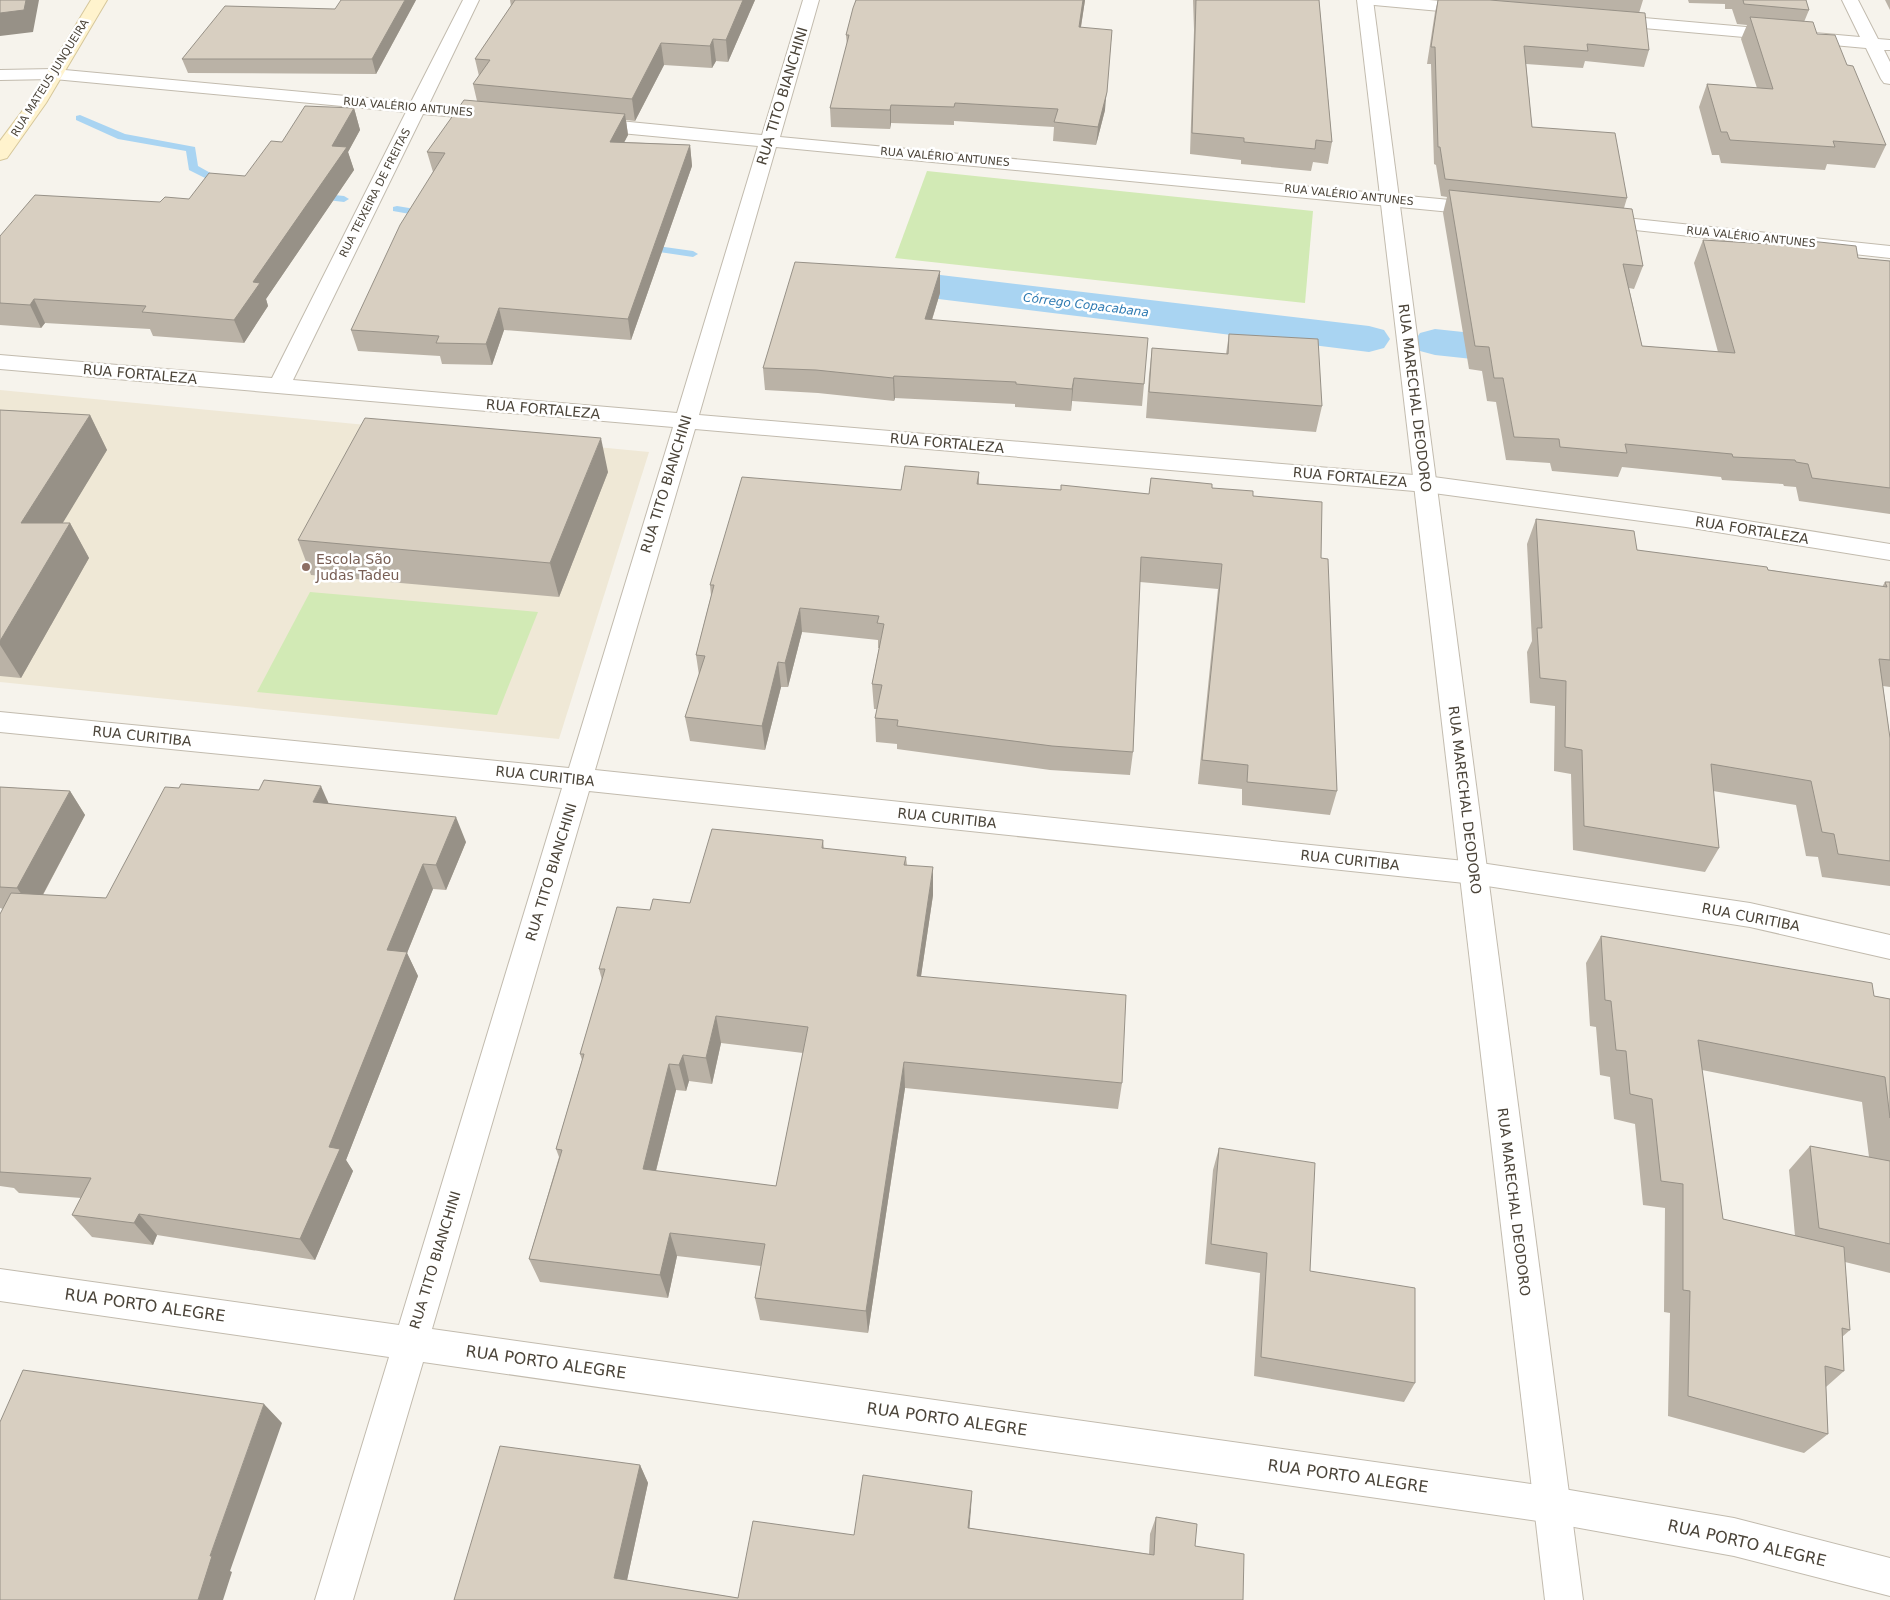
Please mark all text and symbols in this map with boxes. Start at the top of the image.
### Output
street label: RUA MATEUS JUNQUEIRA [8,16,92,139]
street label: RUA TITO BIANCHINI [753,25,811,167]
street label: RUA VALÉRIO ANTUNES [343,95,473,119]
street label: RUA TEIXEIRA DE FREITAS [337,126,413,260]
street label: RUA VALÉRIO ANTUNES [880,145,1010,169]
street label: RUA VALÉRIO ANTUNES [1284,182,1414,208]
street label: RUA VALÉRIO ANTUNES [1686,224,1816,250]
water label: Córrego Copacabana [1022,290,1150,320]
street label: RUA MARECHAL DEODORO [1396,303,1434,493]
street label: RUA FORTALEZA [82,361,198,387]
street label: RUA FORTALEZA [485,396,601,422]
street label: RUA TITO BIANCHINI [637,413,695,555]
street label: RUA FORTALEZA [889,430,1005,456]
street label: RUA FORTALEZA [1292,464,1408,490]
street label: RUA FORTALEZA [1694,513,1810,547]
place label: Escola São Judas Tadeu [315,551,399,583]
marker: Escola São Judas Tadeu [300,561,312,573]
street label: RUA MARECHAL DEODORO [1446,705,1484,895]
street label: RUA CURITIBA [92,723,193,749]
street label: RUA CURITIBA [495,763,596,789]
street label: RUA TITO BIANCHINI [522,801,580,943]
street label: RUA CURITIBA [897,805,998,831]
street label: RUA CURITIBA [1300,847,1401,873]
street label: RUA CURITIBA [1701,900,1802,934]
street label: RUA MARECHAL DEODORO [1495,1107,1533,1297]
street label: RUA TITO BIANCHINI [406,1189,464,1331]
street label: RUA PORTO ALEGRE [63,1284,227,1326]
street label: RUA PORTO ALEGRE [464,1341,628,1383]
street label: RUA PORTO ALEGRE [865,1398,1029,1440]
street label: RUA PORTO ALEGRE [1266,1455,1430,1497]
street label: RUA PORTO ALEGRE [1666,1516,1828,1570]

